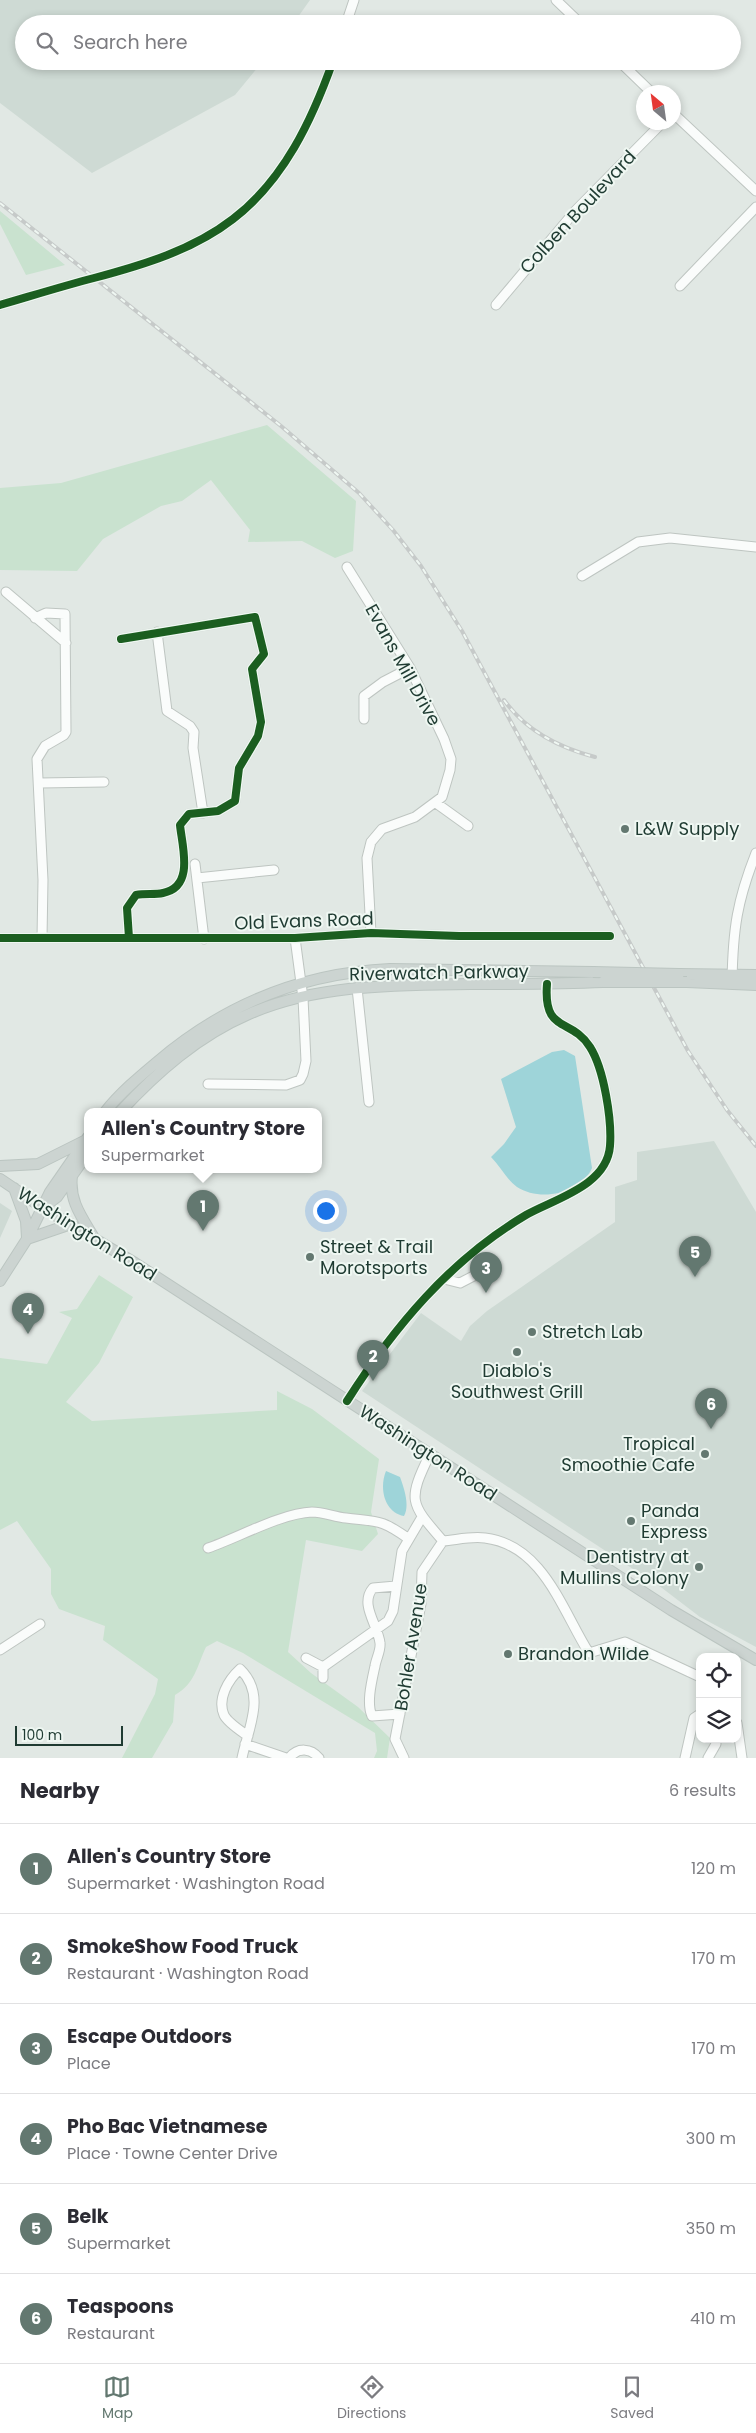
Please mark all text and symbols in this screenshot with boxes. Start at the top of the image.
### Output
search box [15,15,741,70]
icon: search [33,29,61,57]
text: Search here [73,29,187,56]
north arrow [636,85,681,130]
street label: Colben Boulevard [514,145,641,279]
street label: Evans Mill Drive [360,599,447,730]
place label: L&W Supply [635,816,739,841]
marker: L&W Supply [619,823,631,835]
street label: Old Evans Road [234,906,374,935]
street label: Riverwatch Parkway [349,958,529,987]
popup [84,1108,322,1173]
text: Allen's Country Store [101,1115,305,1142]
text: Supermarket [101,1144,205,1167]
street label: Washington Road [13,1181,162,1287]
pin: 1 [187,1190,219,1231]
your location [313,1198,339,1224]
place label: Street & Trail Morotsports [320,1234,433,1280]
pin: 5 [679,1236,711,1277]
marker: Street & Trail Morotsports [304,1251,316,1263]
pin: 3 [470,1252,502,1293]
pin: 4 [12,1293,44,1334]
place label: Stretch Lab [542,1319,643,1344]
marker: Stretch Lab [526,1326,538,1338]
pin: 2 [357,1340,389,1381]
marker: Diablo's Southwest Grill [511,1346,523,1358]
place label: Diablo's Southwest Grill [451,1358,583,1404]
pin: 6 [695,1388,727,1429]
street label: Washington Road [354,1399,502,1507]
place label: Tropical Smoothie Cafe [561,1431,695,1477]
marker: Tropical Smoothie Cafe [699,1448,711,1460]
place label: Panda Express [641,1498,708,1544]
marker: Panda Express [625,1515,637,1527]
place label: Dentistry at Mullins Colony [560,1544,689,1590]
marker: Dentistry at Mullins Colony [693,1561,705,1573]
street label: Bohler Avenue [388,1581,433,1712]
place label: Brandon Wilde [518,1641,649,1666]
marker: Brandon Wilde [502,1648,514,1660]
map controls [696,1653,741,1743]
button: locate [696,1653,741,1698]
button: layers [696,1698,741,1743]
scale bar [15,1723,122,1746]
text: 100 m [22,1725,62,1745]
text: Nearby [20,1776,100,1805]
text: 6 results [669,1779,736,1802]
text: Allen's Country Store [67,1843,271,1870]
text: 1 [33,1857,39,1880]
text: 120 m [691,1857,736,1880]
text: Supermarket · Washington Road [67,1872,325,1895]
text: SmokeShow Food Truck [67,1933,298,1960]
text: 2 [31,1947,41,1970]
text: 170 m [691,1947,736,1970]
text: Restaurant · Washington Road [67,1962,309,1985]
text: Escape Outdoors [67,2023,232,2050]
text: 3 [31,2037,41,2060]
text: 170 m [691,2037,736,2060]
text: Place [67,2052,111,2075]
text: Pho Bac Vietnamese [67,2113,267,2140]
text: 4 [31,2127,41,2150]
text: 300 m [686,2127,736,2150]
text: Place · Towne Center Drive [67,2142,278,2165]
text: Belk [67,2203,109,2230]
text: 5 [31,2217,41,2240]
text: 350 m [686,2217,736,2240]
text: Supermarket [67,2232,171,2255]
text: Teaspoons [67,2293,174,2320]
text: 6 [31,2307,41,2330]
text: 410 m [690,2307,736,2330]
text: Restaurant [67,2322,155,2345]
tab: Map [102,2373,133,2424]
tab: Directions [337,2373,406,2424]
tab: Saved [610,2373,654,2424]

